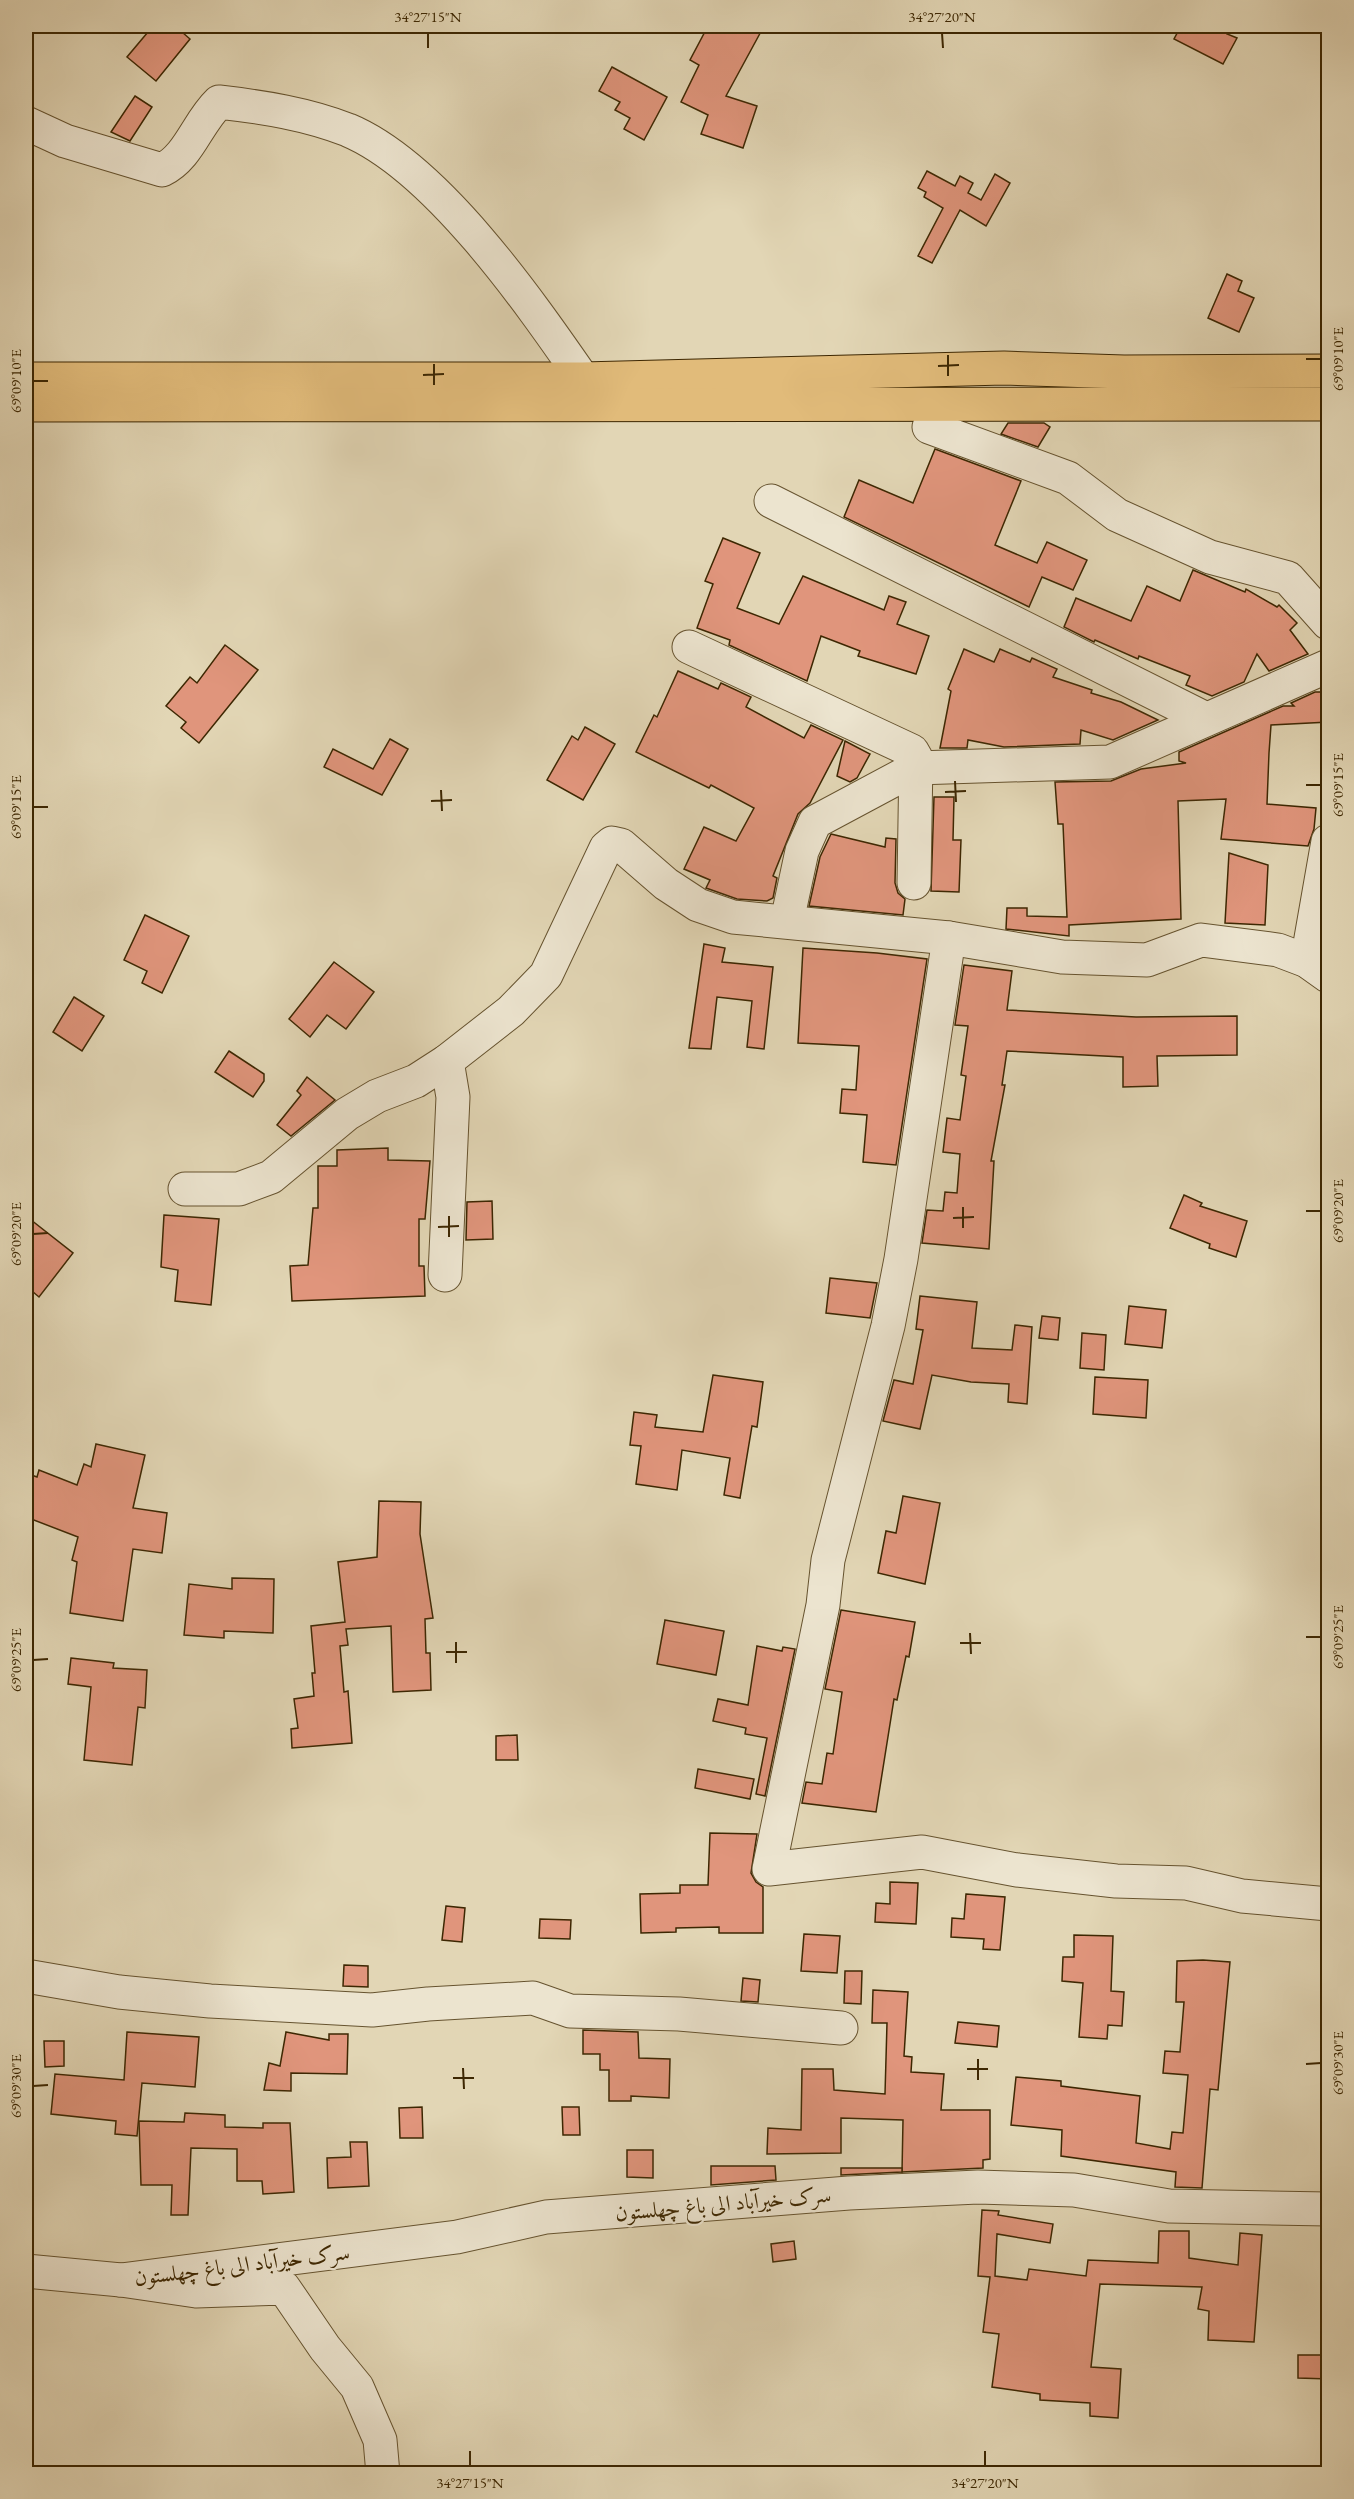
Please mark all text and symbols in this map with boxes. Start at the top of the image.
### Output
text: 34°27'15"N [394,7,462,26]
text: 34°27'20"N [908,7,976,26]
text: 69°09'10"E [1328,326,1347,391]
text: 69°09'10"E [6,348,25,413]
text: 69°09'15"E [1328,752,1347,817]
text: 69°09'15"E [6,774,25,839]
text: 69°09'20"E [1328,1178,1347,1243]
text: 69°09'20"E [6,1201,25,1266]
text: 69°09'25"E [1328,1604,1347,1669]
text: 69°09'25"E [6,1627,25,1692]
text: 69°09'30"E [1328,2030,1347,2095]
text: 69°09'30"E [6,2053,25,2118]
street label: سرک خیرآباد الی باغ چهلستون [614,2180,833,2231]
street label: سرک خیرآباد الی باغ چهلستون [133,2237,352,2296]
text: 34°27'15"N [436,2473,504,2492]
text: 34°27'20"N [951,2473,1019,2492]

